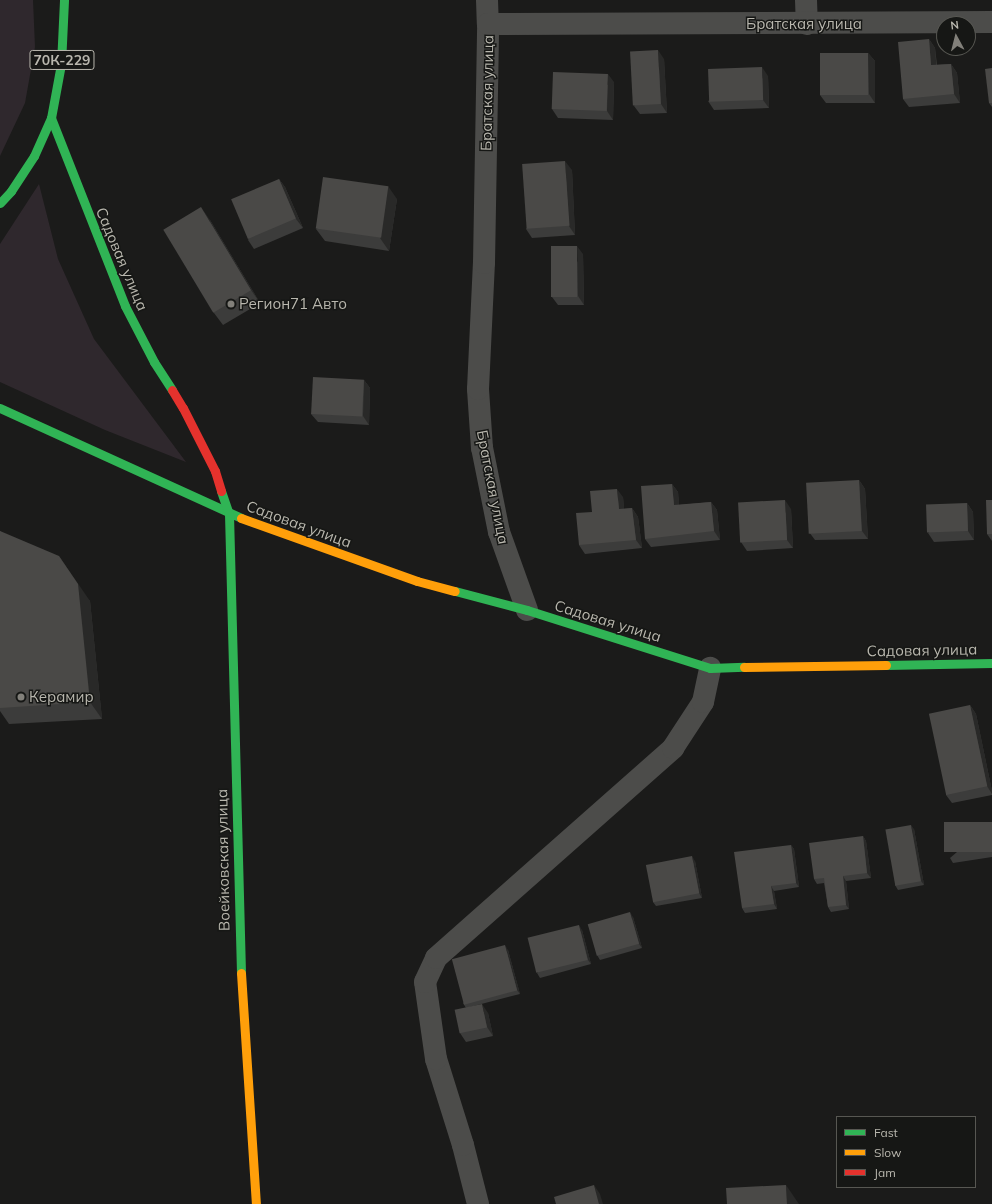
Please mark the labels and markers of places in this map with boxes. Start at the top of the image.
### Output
place label: Регион71 Авто [239,295,347,313]
marker: Регион71 Авто [226,299,236,309]
place label: Керамир [29,688,94,706]
marker: Керамир [16,692,26,702]

